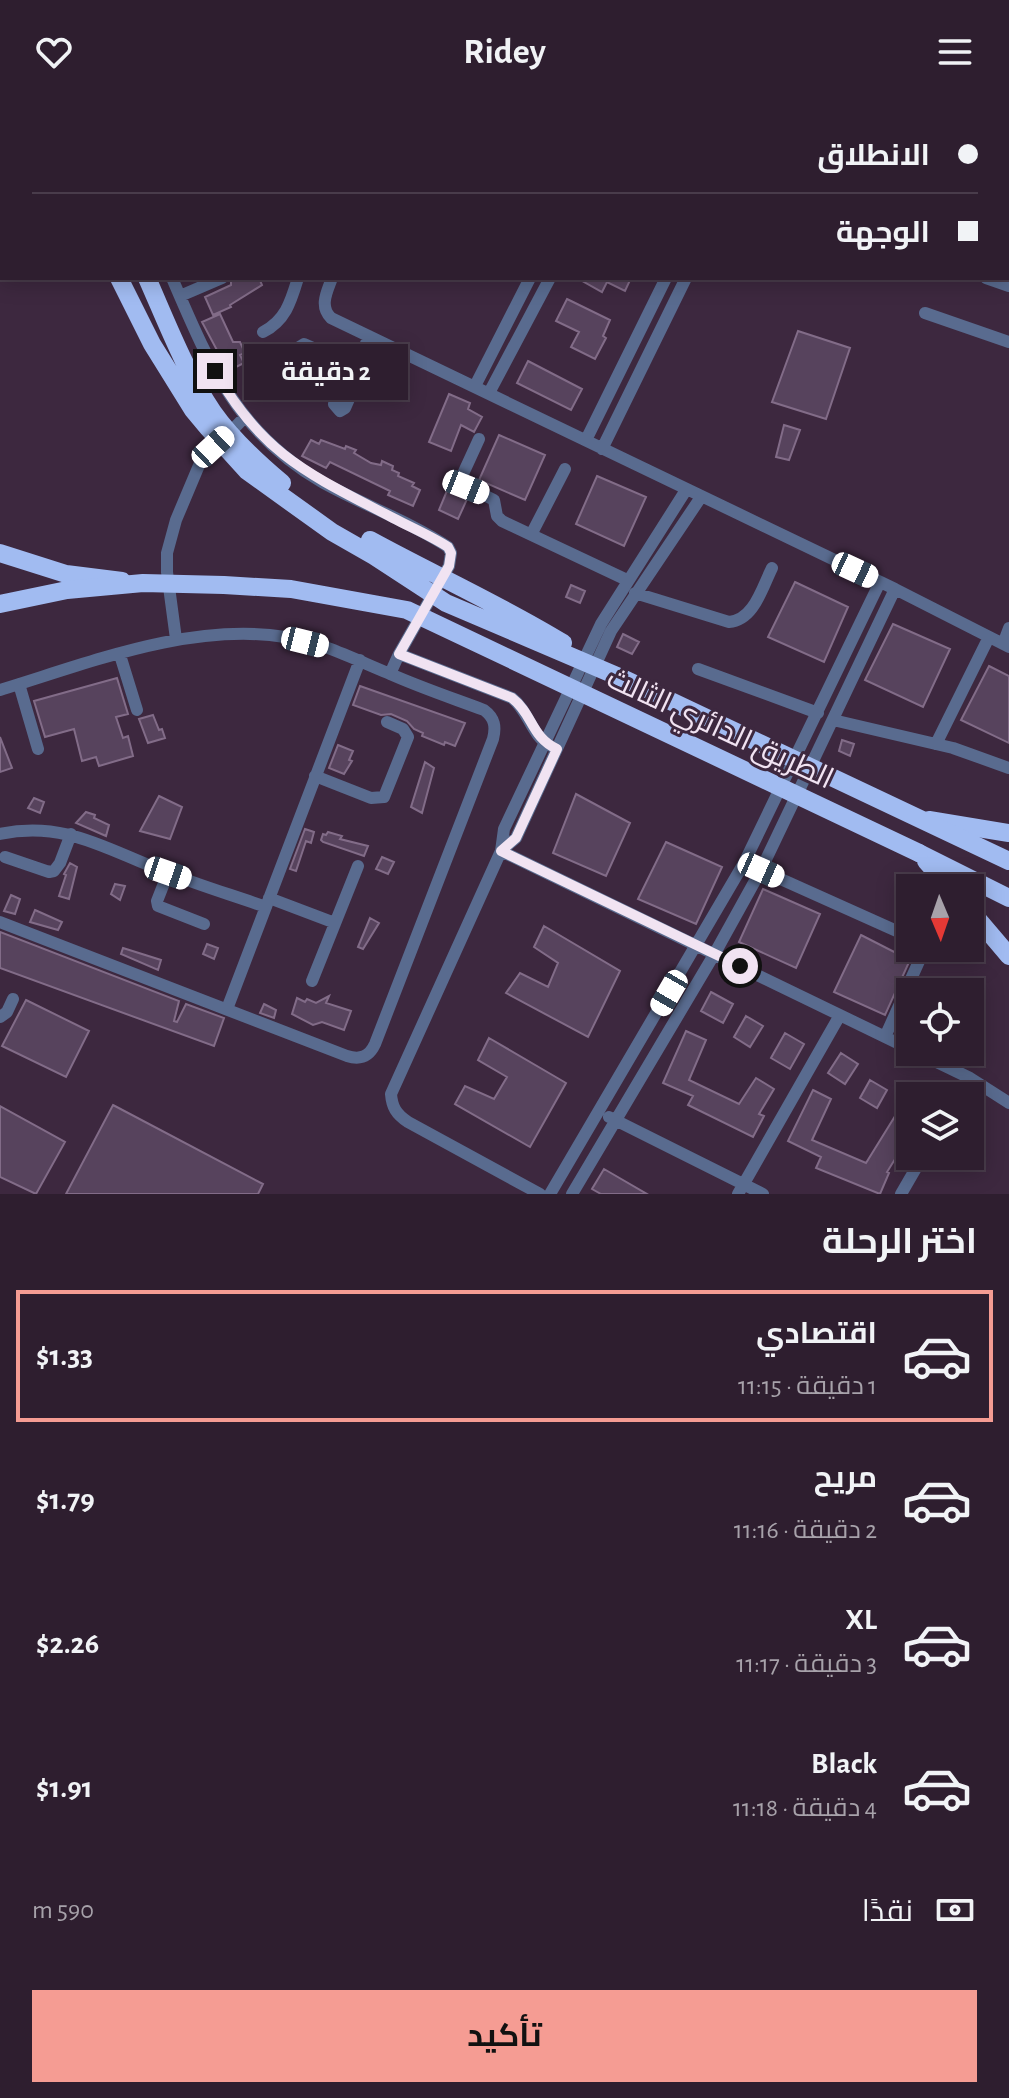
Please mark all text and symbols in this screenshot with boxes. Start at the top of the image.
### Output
icon: heart [32,30,76,74]
icon: menu [933,30,977,74]
text: Ridey [463,34,546,70]
text: الانطلاق [817,141,930,171]
text: الوجهة [836,218,930,248]
callout: 2 دقيقة [243,343,407,399]
route end [197,353,233,389]
text: 2 دقيقة [281,359,371,385]
car [187,422,239,472]
car [439,467,493,507]
car [828,549,882,591]
car [279,625,331,659]
street label: الطريق الدائري الثالث [599,663,838,801]
car [734,849,788,891]
car [141,854,195,892]
north arrow [896,874,984,962]
map controls [896,874,984,1170]
route start [722,948,758,984]
car [647,966,691,1020]
button: locate [896,978,984,1066]
button: layers [896,1082,984,1170]
text: اختر الرحلة [822,1224,977,1260]
text: اقتصادي [756,1319,877,1349]
icon: car [901,1320,973,1392]
text: $1.33 [36,1341,93,1371]
text: 1 دقيقة · 11:15 [738,1373,877,1399]
text: مريح [814,1463,877,1493]
icon: car [901,1464,973,1536]
text: $1.79 [36,1485,95,1515]
text: 2 دقيقة · 11:16 [734,1517,877,1543]
text: XL [845,1605,877,1635]
icon: car [901,1608,973,1680]
text: $2.26 [36,1629,99,1659]
text: 3 دقيقة · 11:17 [736,1651,877,1677]
text: Black [811,1749,877,1779]
icon: car [901,1752,973,1824]
text: $1.91 [36,1773,92,1803]
text: 4 دقيقة · 11:18 [733,1795,877,1821]
icon: cash [933,1888,977,1932]
text: 590 m [32,1897,94,1923]
text: نقدًا [862,1897,913,1927]
button: تأكيد [32,1990,977,2082]

